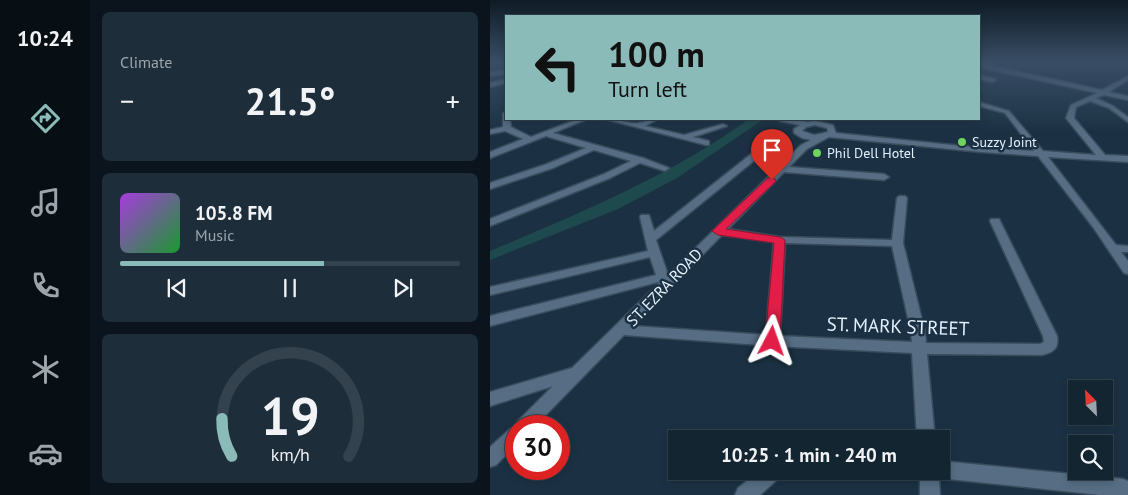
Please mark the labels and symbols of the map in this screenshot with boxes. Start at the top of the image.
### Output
pin [751,129,793,180]
place label: Suzzy Joint [972,133,1037,151]
marker: Suzzy Joint [956,136,968,148]
place label: Phil Dell Hotel [827,144,915,162]
marker: Phil Dell Hotel [811,147,823,159]
street label: ST. EZRA ROAD [622,244,706,330]
street label: ST. MARK STREET [826,312,970,340]
position arrow [745,314,797,366]
north arrow [1068,380,1112,425]
speed limit sign: 30 [505,415,570,480]

